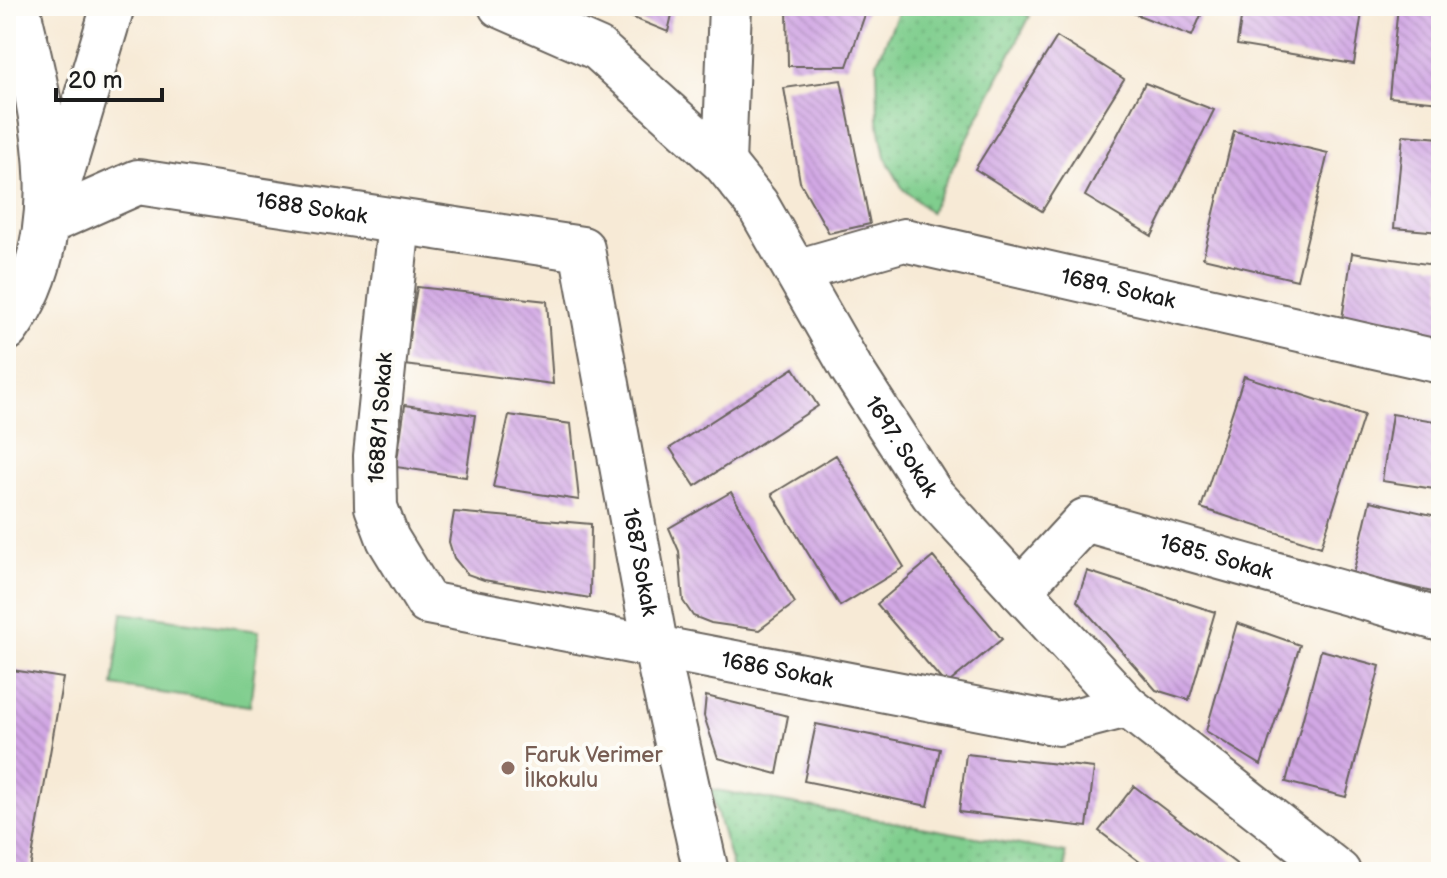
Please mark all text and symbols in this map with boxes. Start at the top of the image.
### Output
scale bar [56,52,162,102]
text: 20 m [68,66,123,95]
street label: 1688 Sokak [254,186,369,230]
street label: 1689. Sokak [1058,263,1178,315]
street label: 1688/1 Sokak [363,351,399,484]
street label: 1697. Sokak [859,391,944,502]
street label: 1687 Sokak [617,506,663,619]
street label: 1685. Sokak [1157,528,1276,586]
street label: 1686 Sokak [719,646,836,694]
place label: Faruk Verimer İlkokulu [524,742,663,794]
marker: Faruk Verimer İlkokulu [499,759,517,777]

